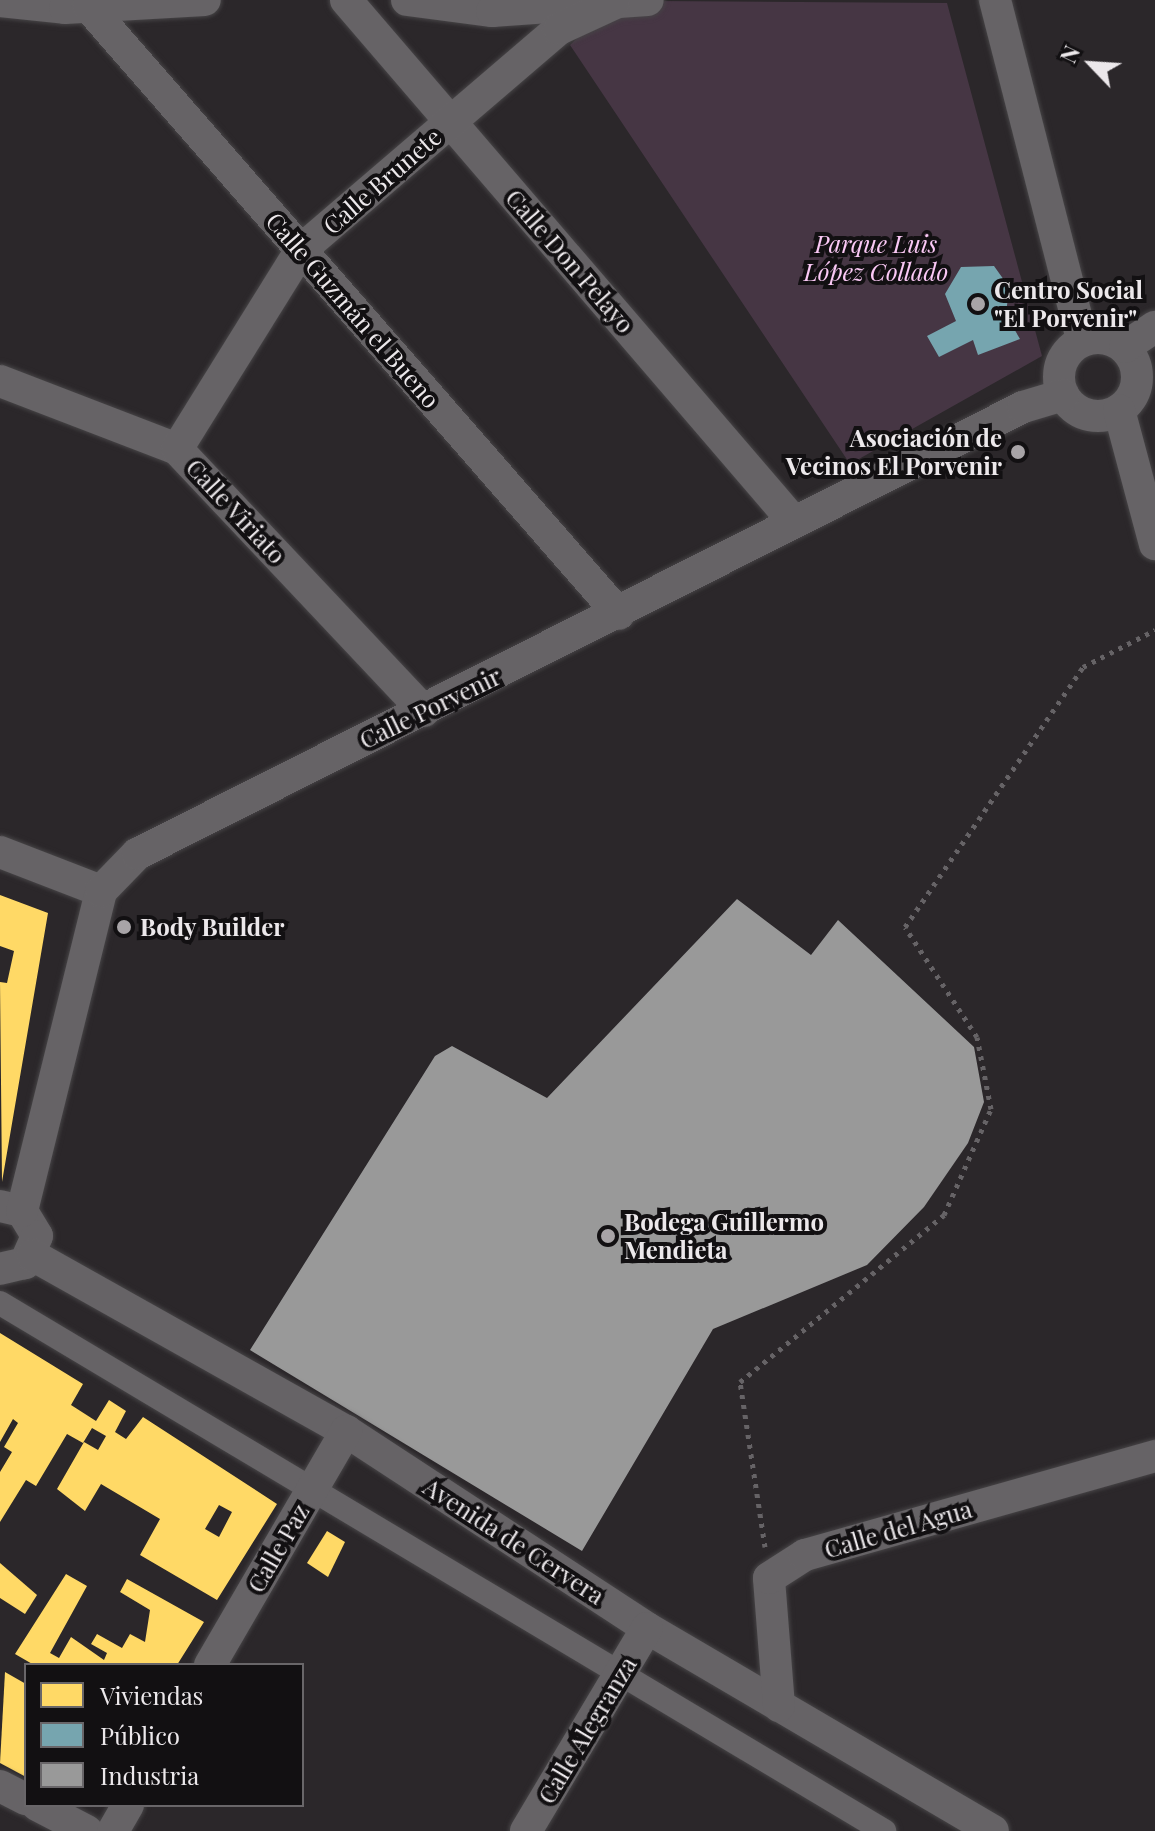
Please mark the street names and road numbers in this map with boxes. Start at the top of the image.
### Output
street label: Calle Brunete [317,122,447,240]
street label: Calle Don Pelayo [500,183,640,339]
street label: Calle Guzmán el Bueno [260,206,446,414]
street label: Calle Viriato [180,453,292,569]
street label: Calle Porvenir [355,661,505,755]
street label: Avenida de Cervera [418,1472,610,1610]
street label: Calle del Agua [821,1494,975,1564]
street label: Calle Paz [241,1499,315,1597]
street label: Calle Alegranza [532,1651,642,1809]

